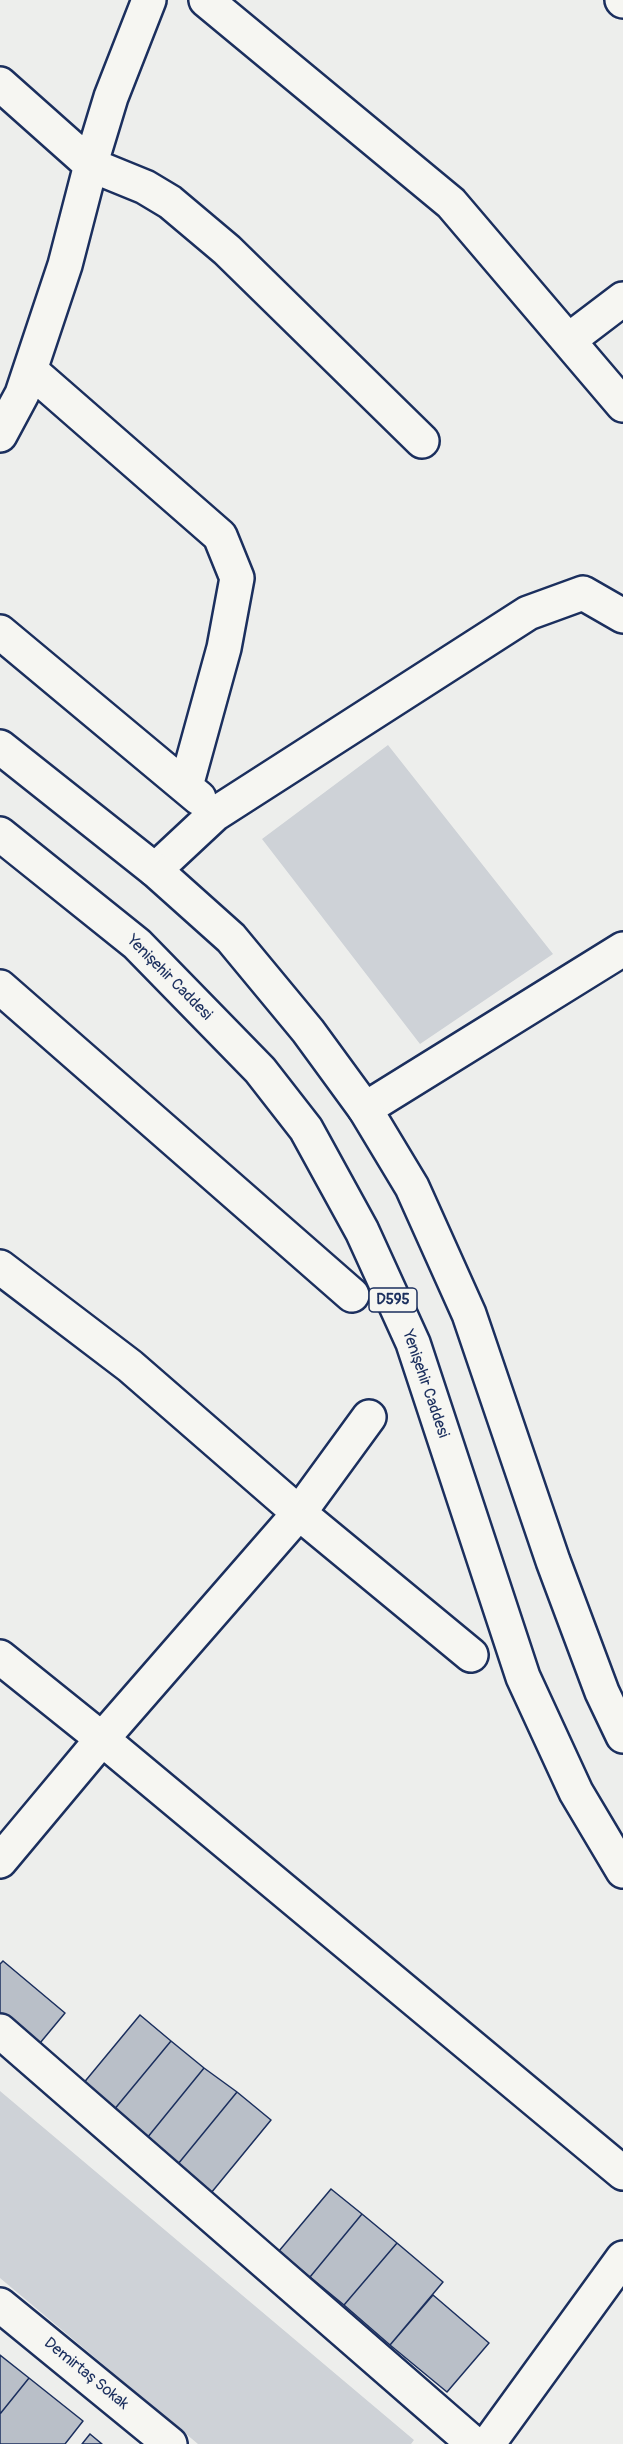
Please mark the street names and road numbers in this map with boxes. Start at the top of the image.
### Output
street label: Yenişehir Caddesi [122,931,216,1025]
road number: D595 [369,1288,417,1312]
street label: Yenişehir Caddesi [398,1328,452,1440]
street label: Demirtaş Sokak [40,2334,132,2414]

